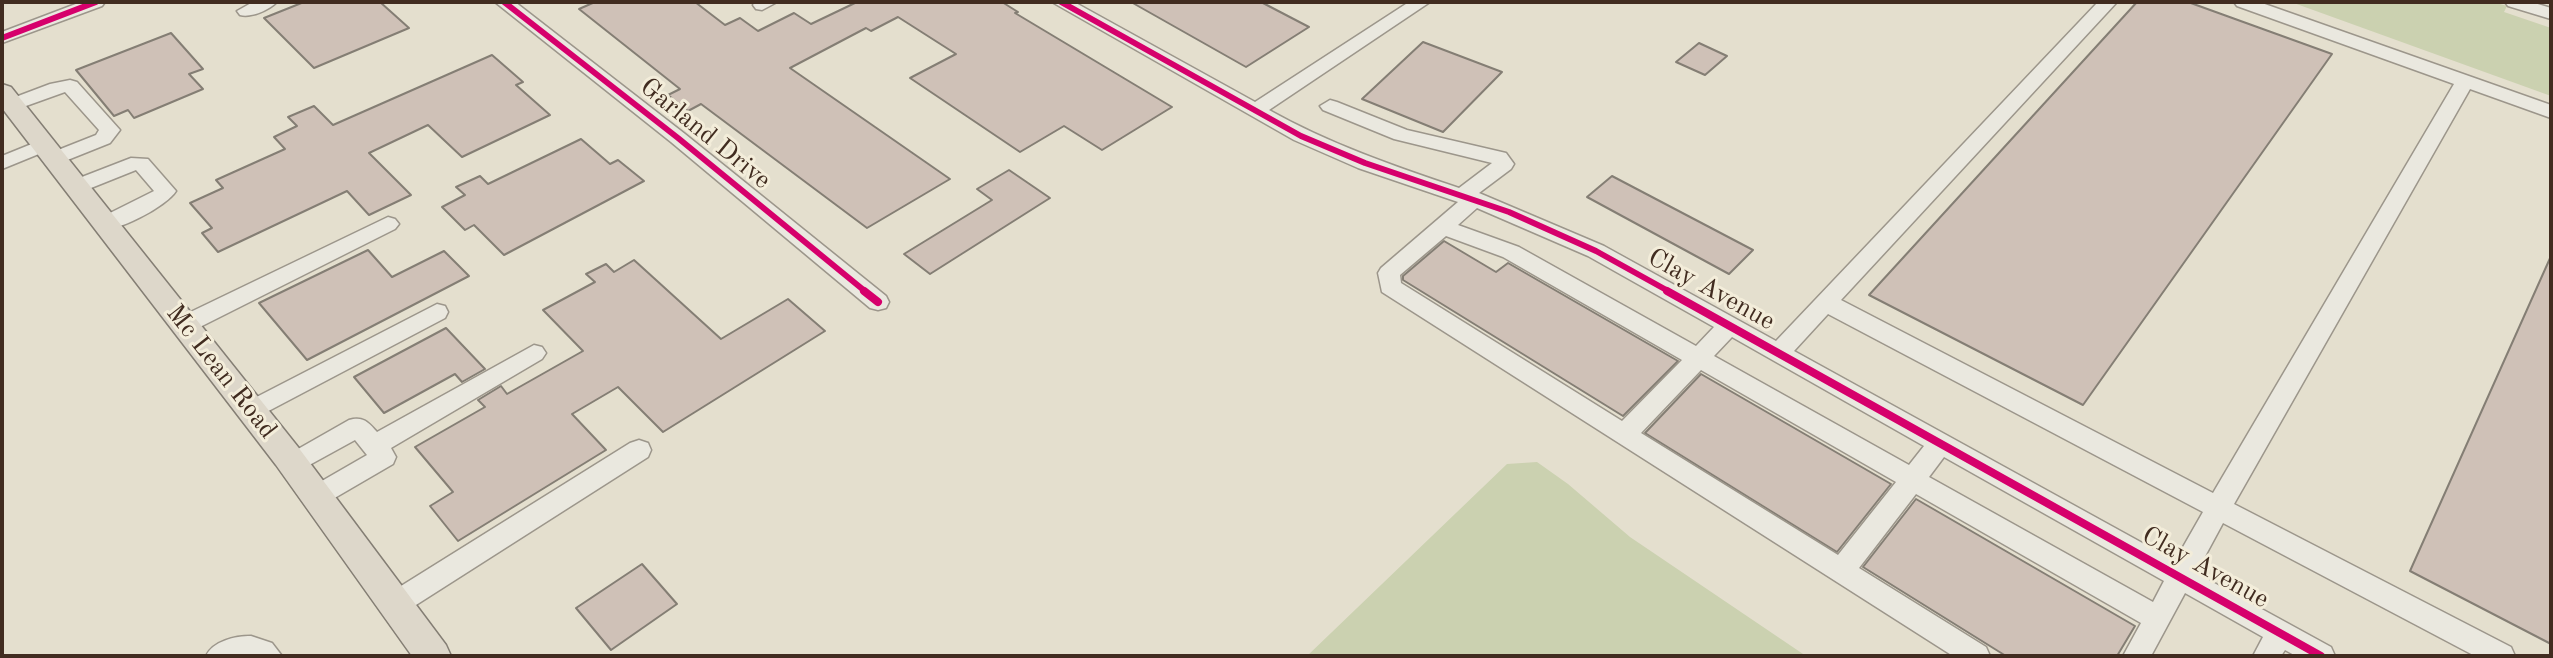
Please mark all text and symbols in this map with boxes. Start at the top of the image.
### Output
street label: Garland Drive [633,72,777,196]
street label: Clay Avenue [1642,242,1780,338]
street label: Mc Lean Road [159,299,283,445]
street label: Clay Avenue [2136,520,2274,616]

